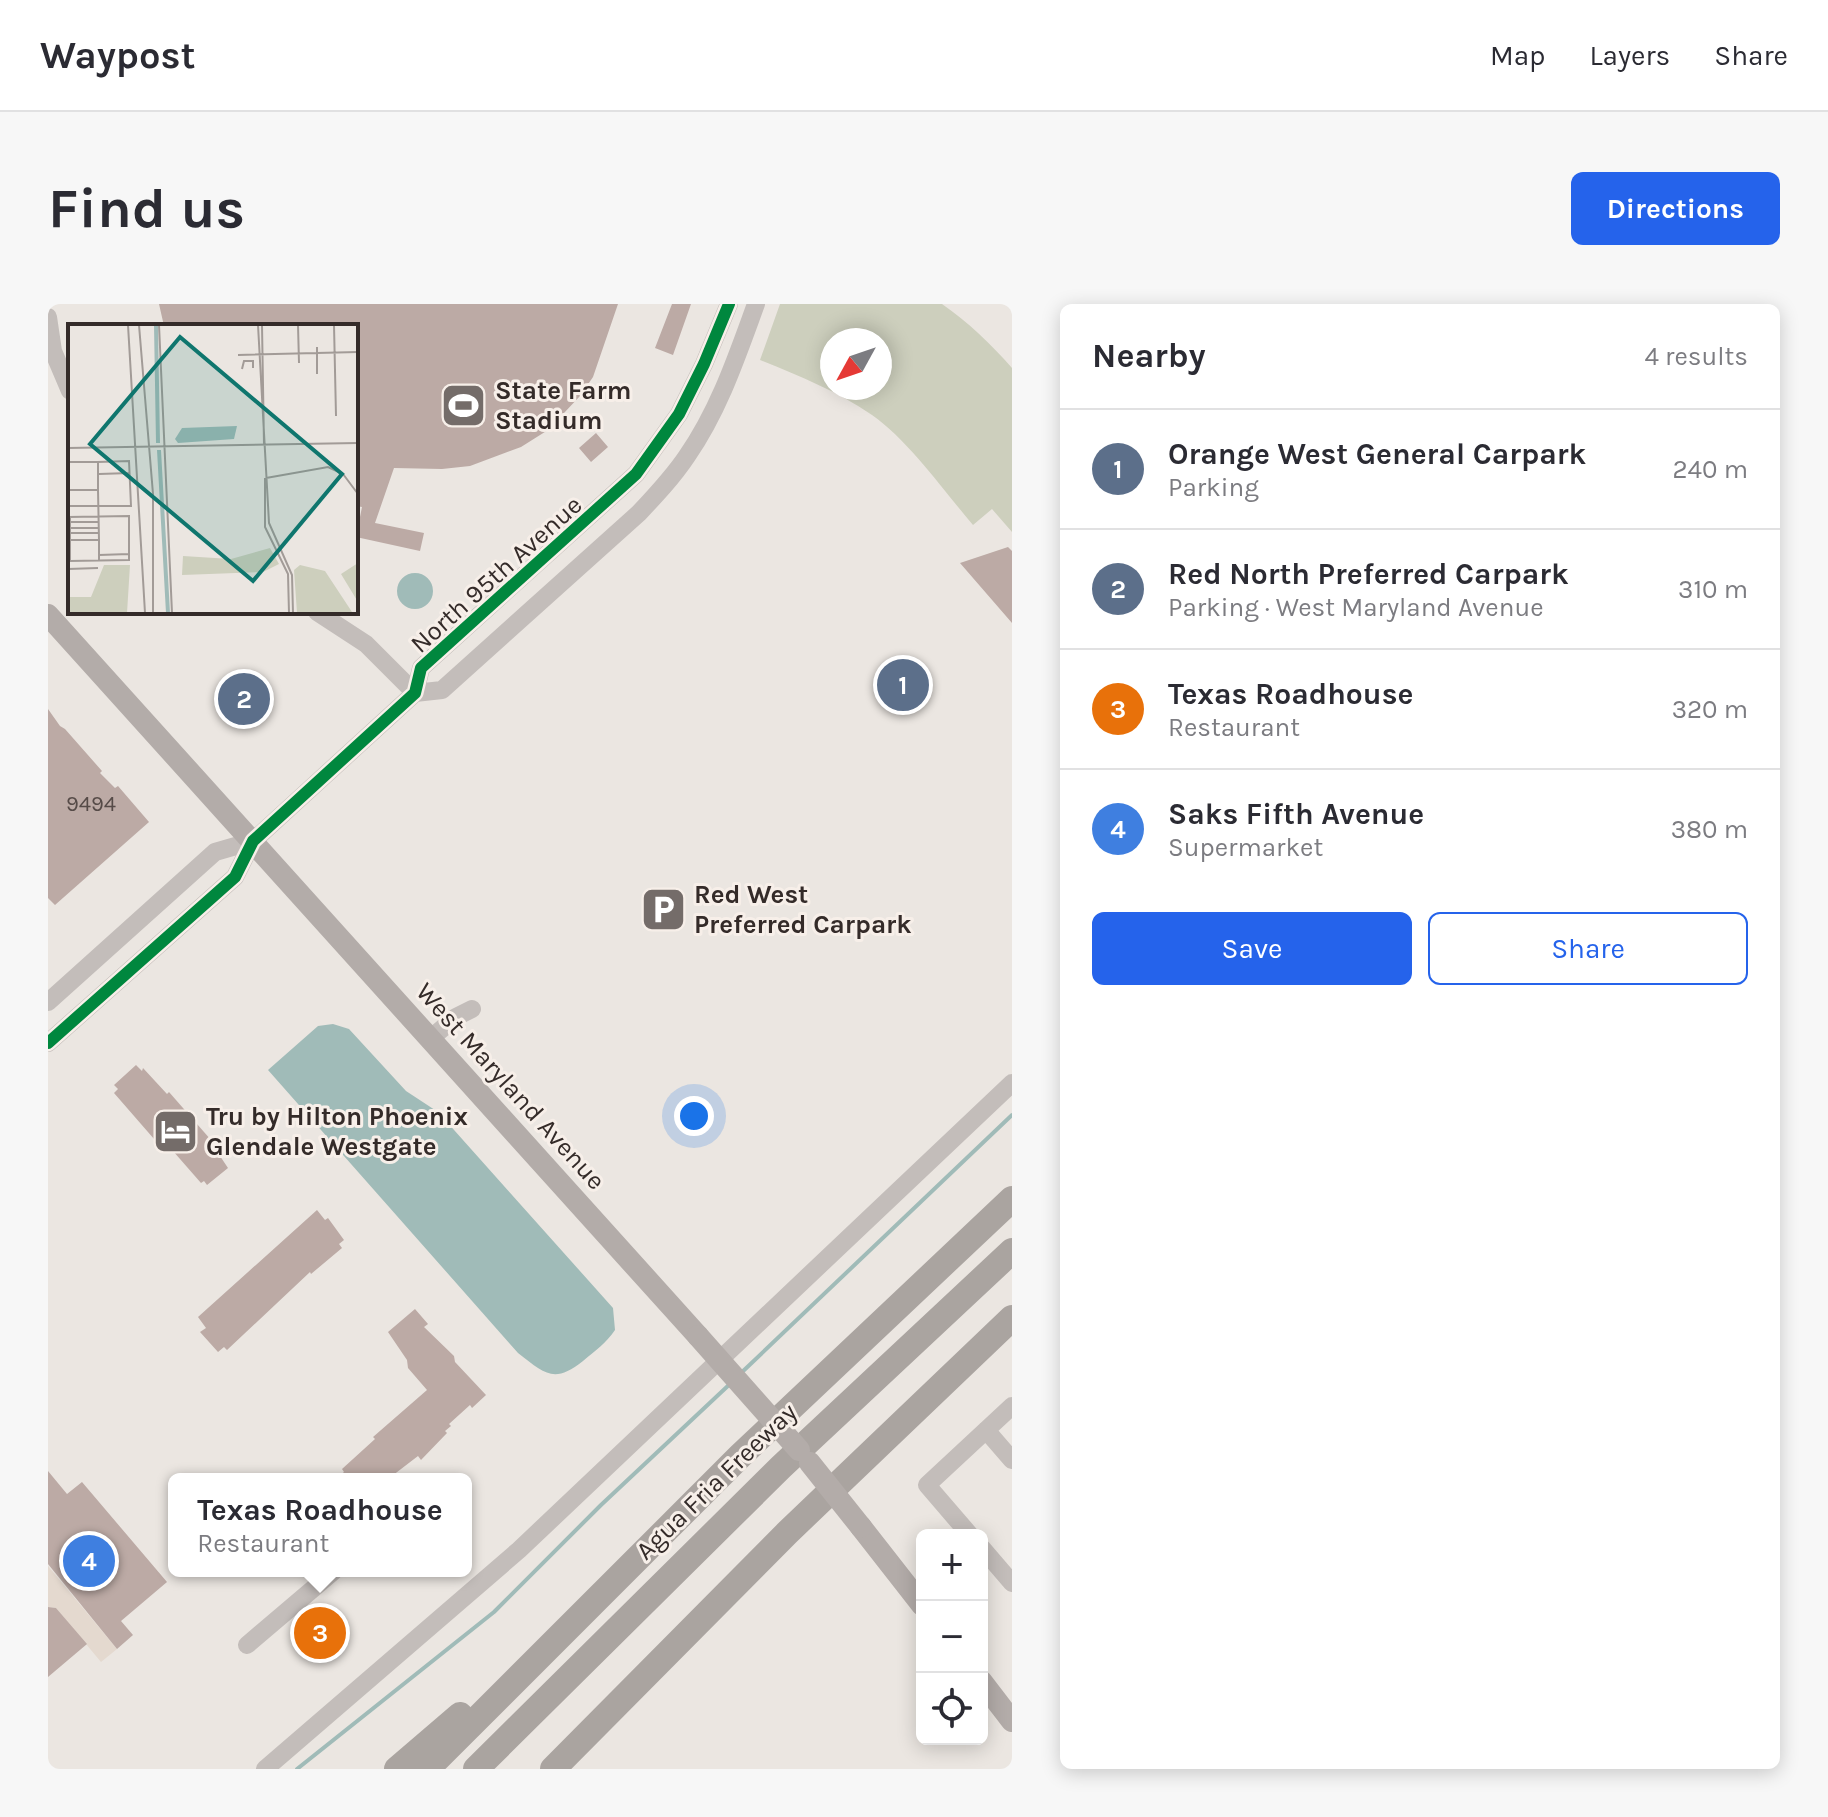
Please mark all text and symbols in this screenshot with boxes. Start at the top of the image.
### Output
text: Waypost [40,33,196,78]
text: Map [1490,39,1545,72]
text: Layers [1589,39,1670,72]
text: Share [1714,39,1788,72]
button: Directions [1571,172,1780,245]
text: Find us [48,176,245,241]
inset map [68,324,358,614]
north arrow [820,328,892,400]
text: Nearby [1092,336,1206,376]
text: 4 results [1644,341,1748,372]
place label: State Farm Stadium [495,375,631,436]
sports icon: State Farm Stadium [440,381,488,429]
text: Orange West General Carpark [1168,436,1586,472]
text: 1 [1113,454,1123,485]
text: 240 m [1672,454,1748,485]
text: Parking [1168,472,1259,503]
street label: North 95th Avenue [404,489,588,659]
text: Red North Preferred Carpark [1168,556,1569,592]
text: 2 [1110,574,1126,605]
text: 310 m [1678,574,1748,605]
text: Parking · West Maryland Avenue [1168,592,1544,623]
pin: 1 [877,655,929,715]
pin: 2 [218,669,270,729]
text: Texas Roadhouse [1168,676,1413,712]
text: 3 [1110,694,1126,725]
text: 320 m [1672,694,1748,725]
text: Restaurant [1168,712,1300,743]
house number: 9494 [66,791,116,817]
text: Saks Fifth Avenue [1168,796,1424,832]
text: 4 [1110,814,1126,845]
text: 380 m [1671,814,1748,845]
text: Supermarket [1168,832,1323,863]
place label: Red West Preferred Carpark [694,879,912,940]
parking icon: Red West Preferred Carpark [639,885,687,933]
button: Save [1092,912,1412,985]
button: Share [1428,912,1748,985]
street label: West Maryland Avenue [410,977,612,1196]
your location [674,1096,714,1136]
place label: Tru by Hilton Phoenix Glendale Westgate [206,1101,468,1162]
hotel icon: Tru by Hilton Phoenix Glendale Westgate [151,1107,199,1155]
street label: Agua Fria Freeway [629,1397,803,1566]
popup [168,1473,472,1577]
text: Texas Roadhouse [197,1492,443,1528]
text: Restaurant [197,1528,329,1559]
map controls [916,1529,988,1745]
button: + [916,1529,988,1601]
pin: 4 [63,1531,115,1591]
button: − [916,1601,988,1673]
pin: 3 [294,1603,346,1663]
button: locate [916,1673,988,1745]

